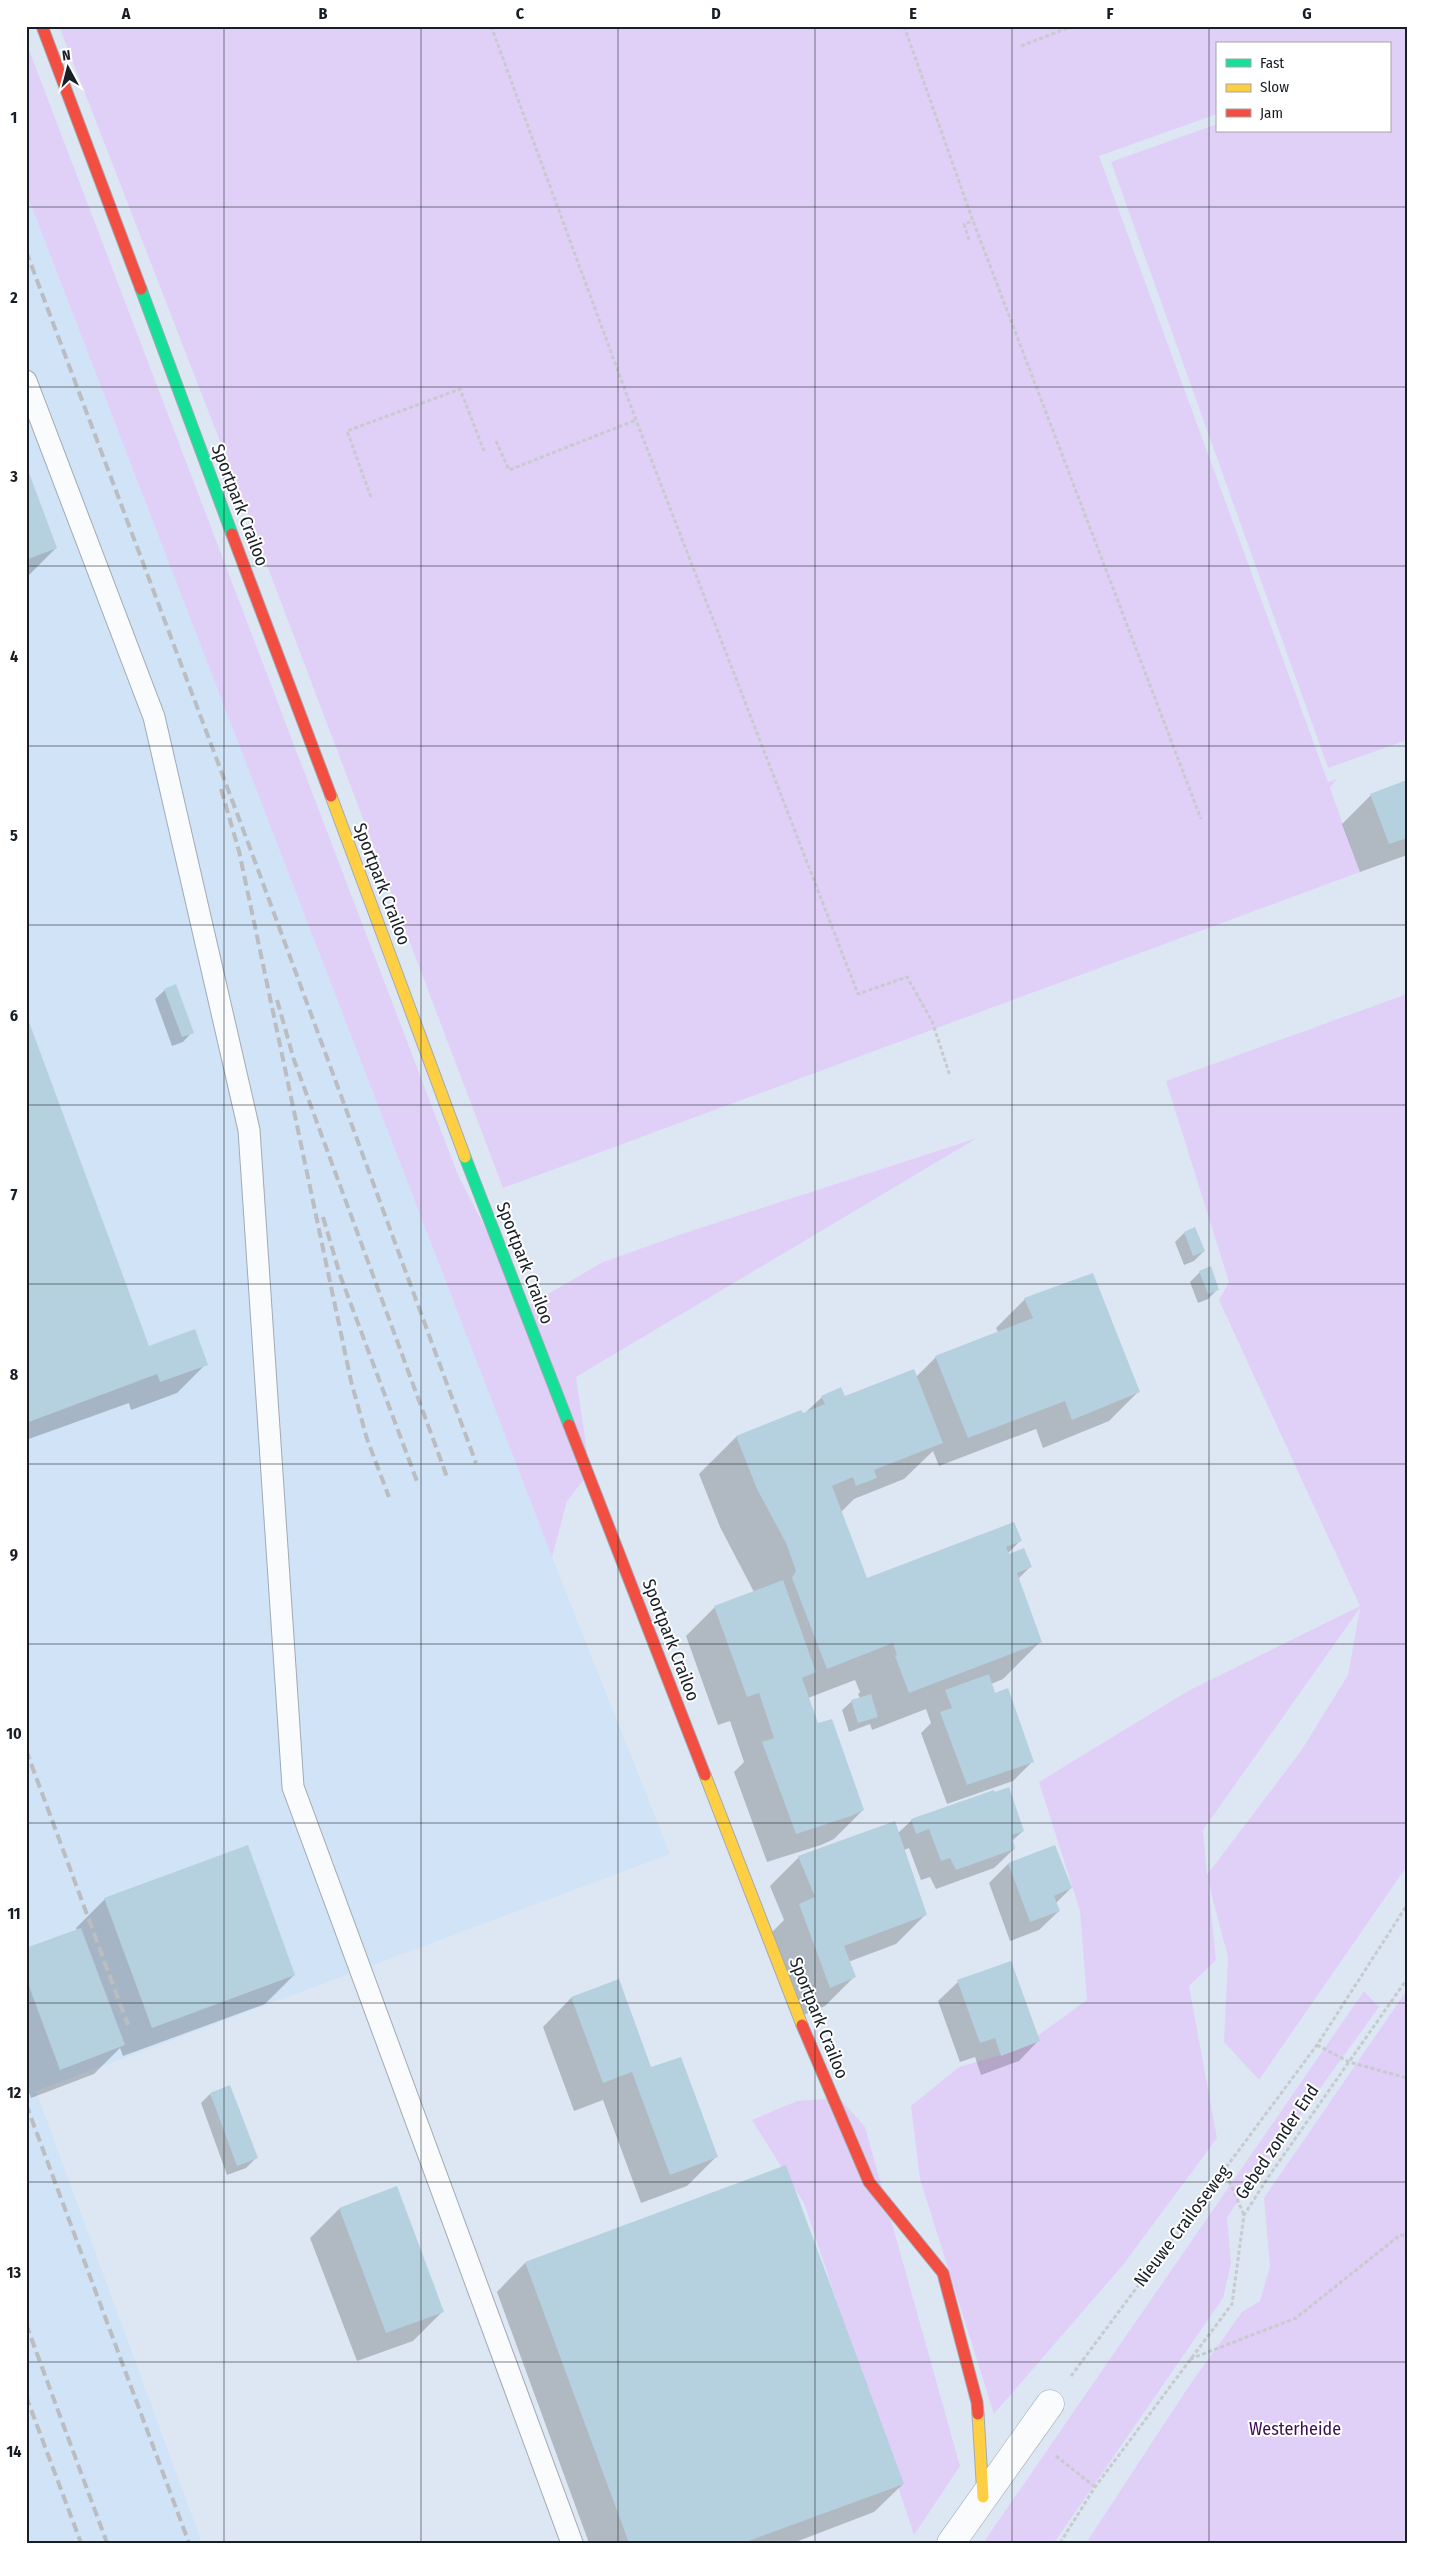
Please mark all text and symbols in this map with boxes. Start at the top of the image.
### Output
text: A [121,4,131,23]
text: B [319,4,328,23]
text: C [516,4,525,23]
text: D [711,4,721,23]
text: E [909,4,917,23]
text: F [1106,4,1114,23]
text: G [1302,4,1312,23]
north arrow [42,42,92,92]
legend [1216,42,1390,132]
text: N [61,47,72,65]
text: Fast [1260,54,1284,72]
text: Slow [1260,78,1289,96]
text: Jam [1260,104,1283,122]
text: 1 [11,108,17,127]
text: 2 [9,288,18,307]
street label: Sportpark Crailoo [207,441,273,569]
text: 3 [9,467,18,486]
text: 4 [10,647,18,666]
street label: Sportpark Crailoo [349,820,415,948]
text: 5 [10,826,18,845]
text: 6 [10,1006,18,1025]
text: 7 [11,1185,18,1204]
street label: Sportpark Crailoo [492,1199,558,1327]
text: 8 [10,1365,19,1384]
text: 9 [10,1545,18,1564]
street label: Sportpark Crailoo [638,1576,704,1704]
text: 10 [6,1724,22,1743]
text: 11 [7,1904,21,1923]
street label: Sportpark Crailoo [785,1954,853,2082]
street label: Gebed zonder End [1230,2080,1324,2204]
text: 12 [7,2083,22,2102]
street label: Nieuwe Crailoseweg [1129,2160,1235,2291]
text: 13 [7,2263,22,2282]
park label: Westerheide [1249,2418,1341,2440]
text: 14 [7,2442,22,2461]

